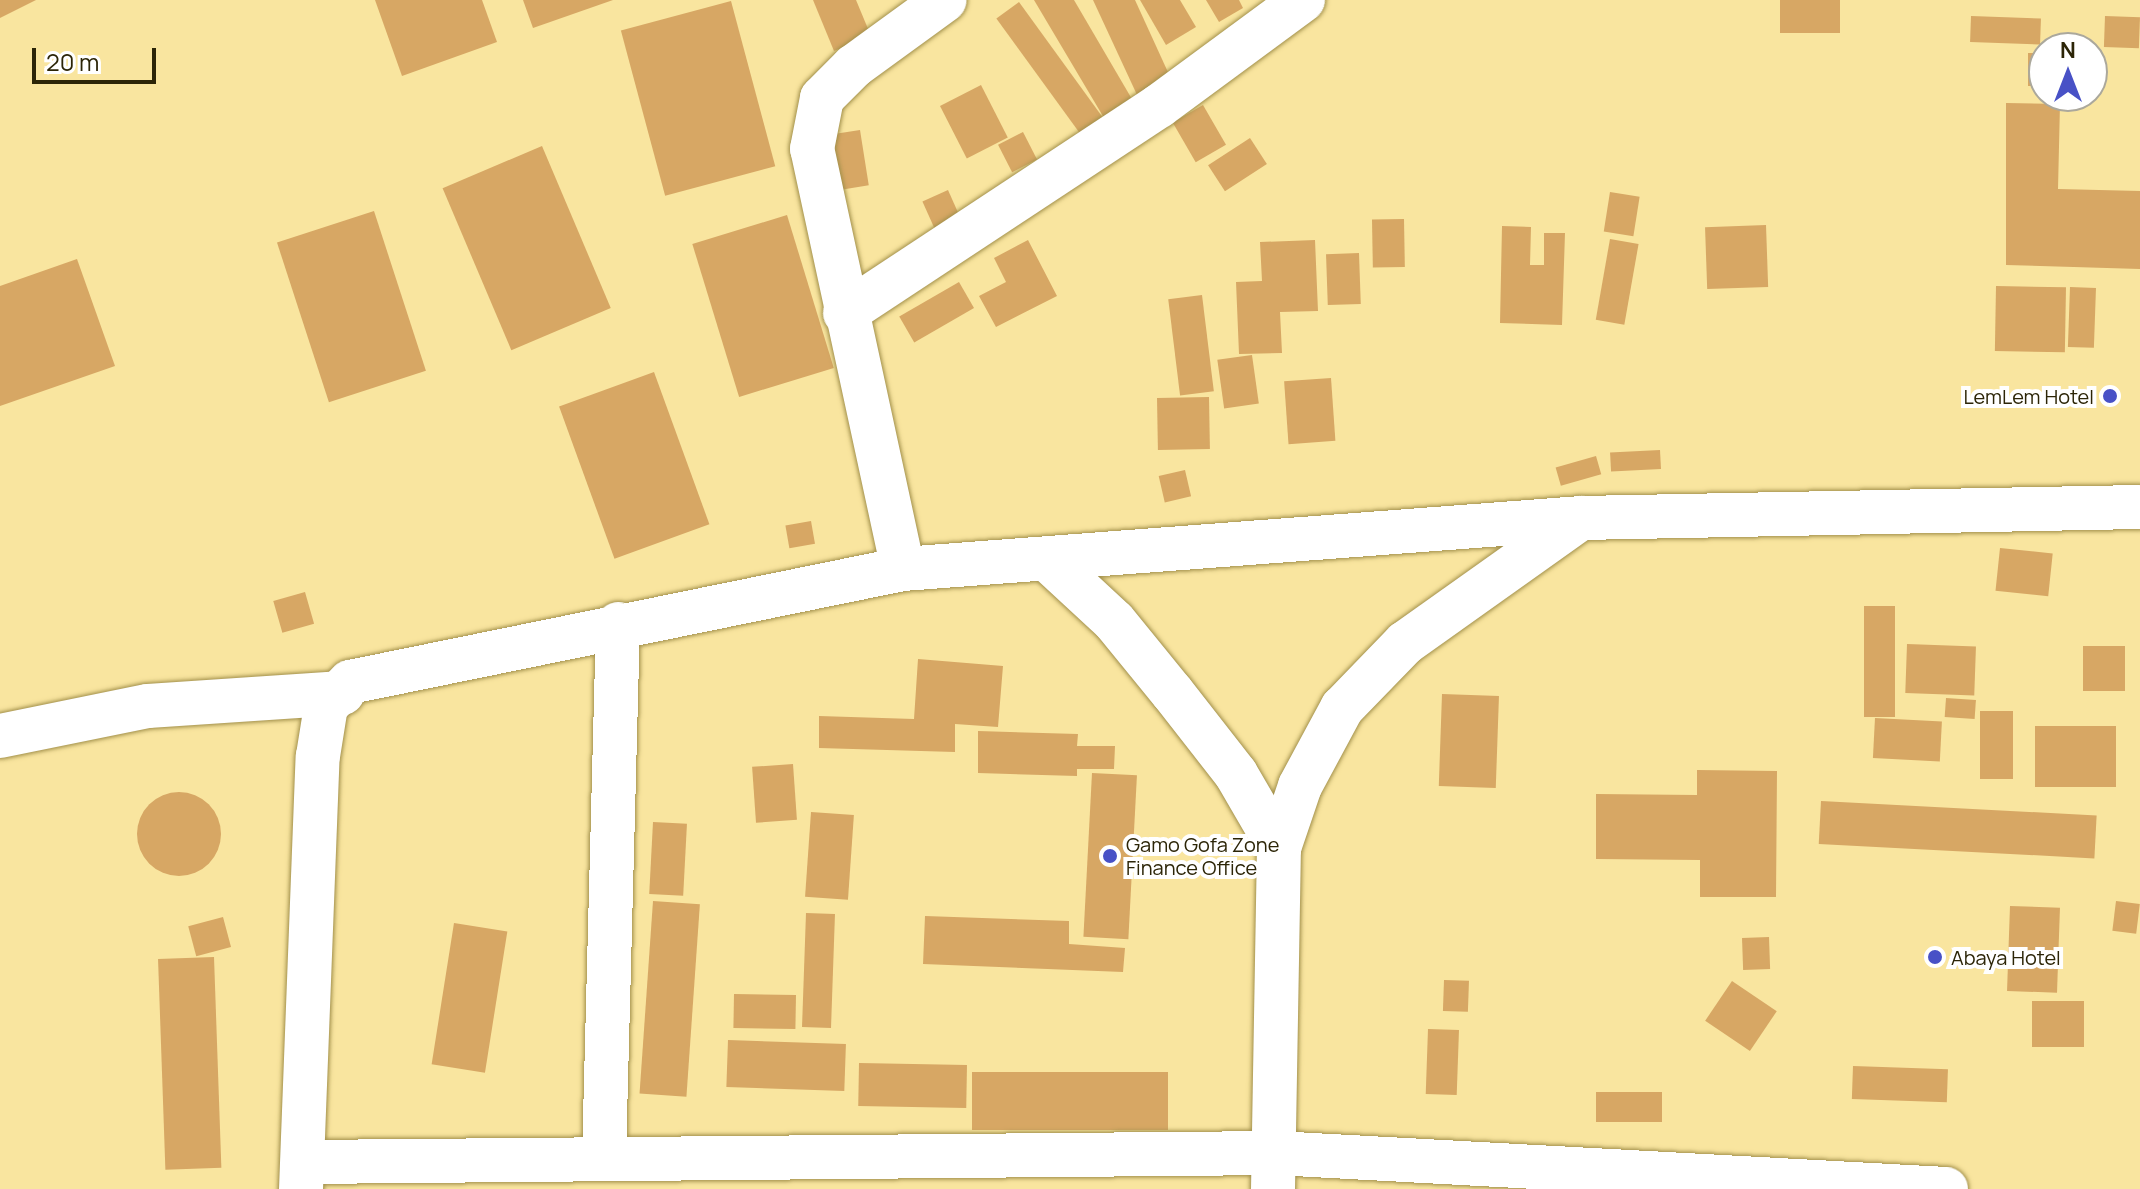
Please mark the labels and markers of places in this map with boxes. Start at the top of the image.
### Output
place label: LemLem Hotel [1963,384,2094,408]
marker: LemLem Hotel [2101,387,2119,405]
place label: Gamo Gofa Zone Finance Office [1126,832,1279,879]
marker: Gamo Gofa Zone Finance Office [1101,847,1119,865]
place label: Abaya Hotel [1951,945,2061,969]
marker: Abaya Hotel [1926,948,1944,966]

